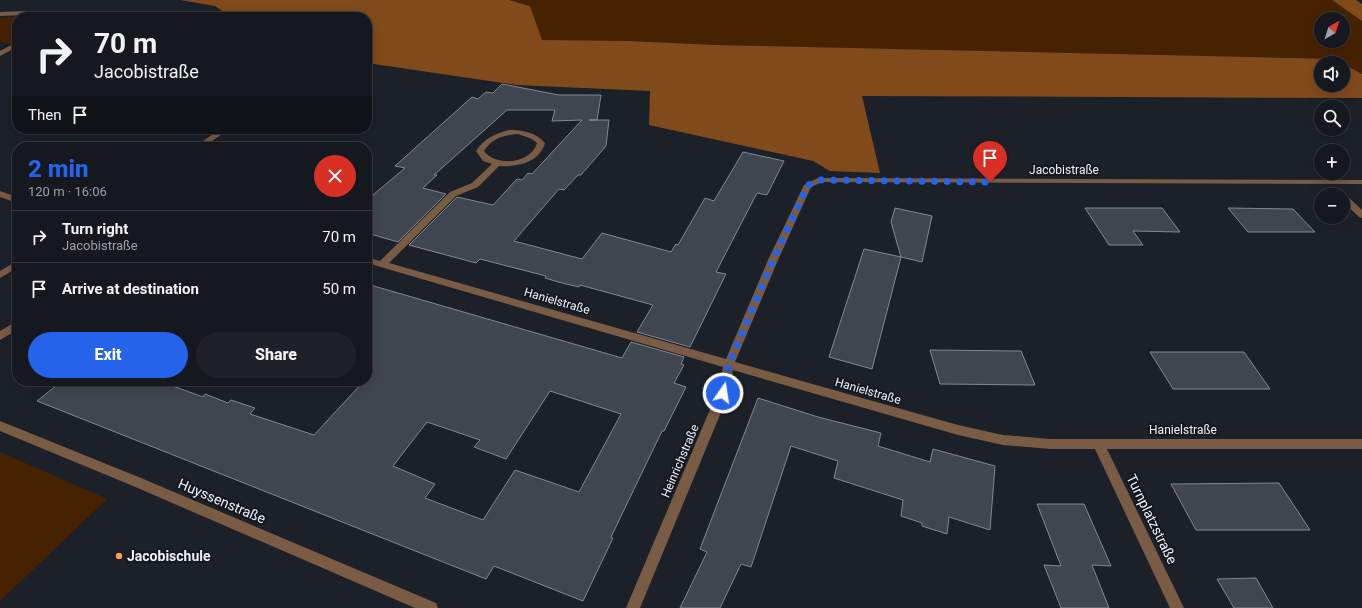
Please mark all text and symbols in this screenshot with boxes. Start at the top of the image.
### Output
north arrow [1314,12,1350,48]
map controls [1314,12,1350,224]
text: 70 m [94,27,157,60]
icon: right [28,28,80,80]
button: sound [1314,56,1350,92]
text: Jacobistraße [94,61,199,82]
button: search [1314,100,1350,136]
icon: arrive [69,104,91,126]
text: Then [28,106,61,124]
pin [973,141,1007,182]
button: + [1314,144,1350,180]
icon: arrive [979,147,1001,169]
text: 2 min [28,155,89,183]
button: close [314,155,356,197]
street label: Jacobistraße [1029,163,1099,177]
text: 120 m · 16:06 [28,184,107,199]
button: − [1314,188,1350,224]
text: Turn right [62,220,128,238]
icon: right [28,226,50,248]
text: 70 m [322,228,356,246]
text: Jacobistraße [62,238,138,253]
icon: arrive [28,278,50,300]
text: Arrive at destination [62,280,199,298]
text: 50 m [322,280,356,298]
street label: Hanielstraße [522,285,592,317]
button: Exit [28,332,188,378]
button: Share [196,332,356,378]
position arrow [702,372,744,414]
street label: Hanielstraße [833,375,903,407]
street label: Heinrichstraße [658,422,702,500]
street label: Hanielstraße [1149,423,1217,437]
street label: Turnplatzstraße [1123,471,1181,567]
street label: Huyssenstraße [176,475,268,527]
place label: Jacobischule [127,548,211,564]
marker: Jacobischule [114,551,124,561]

